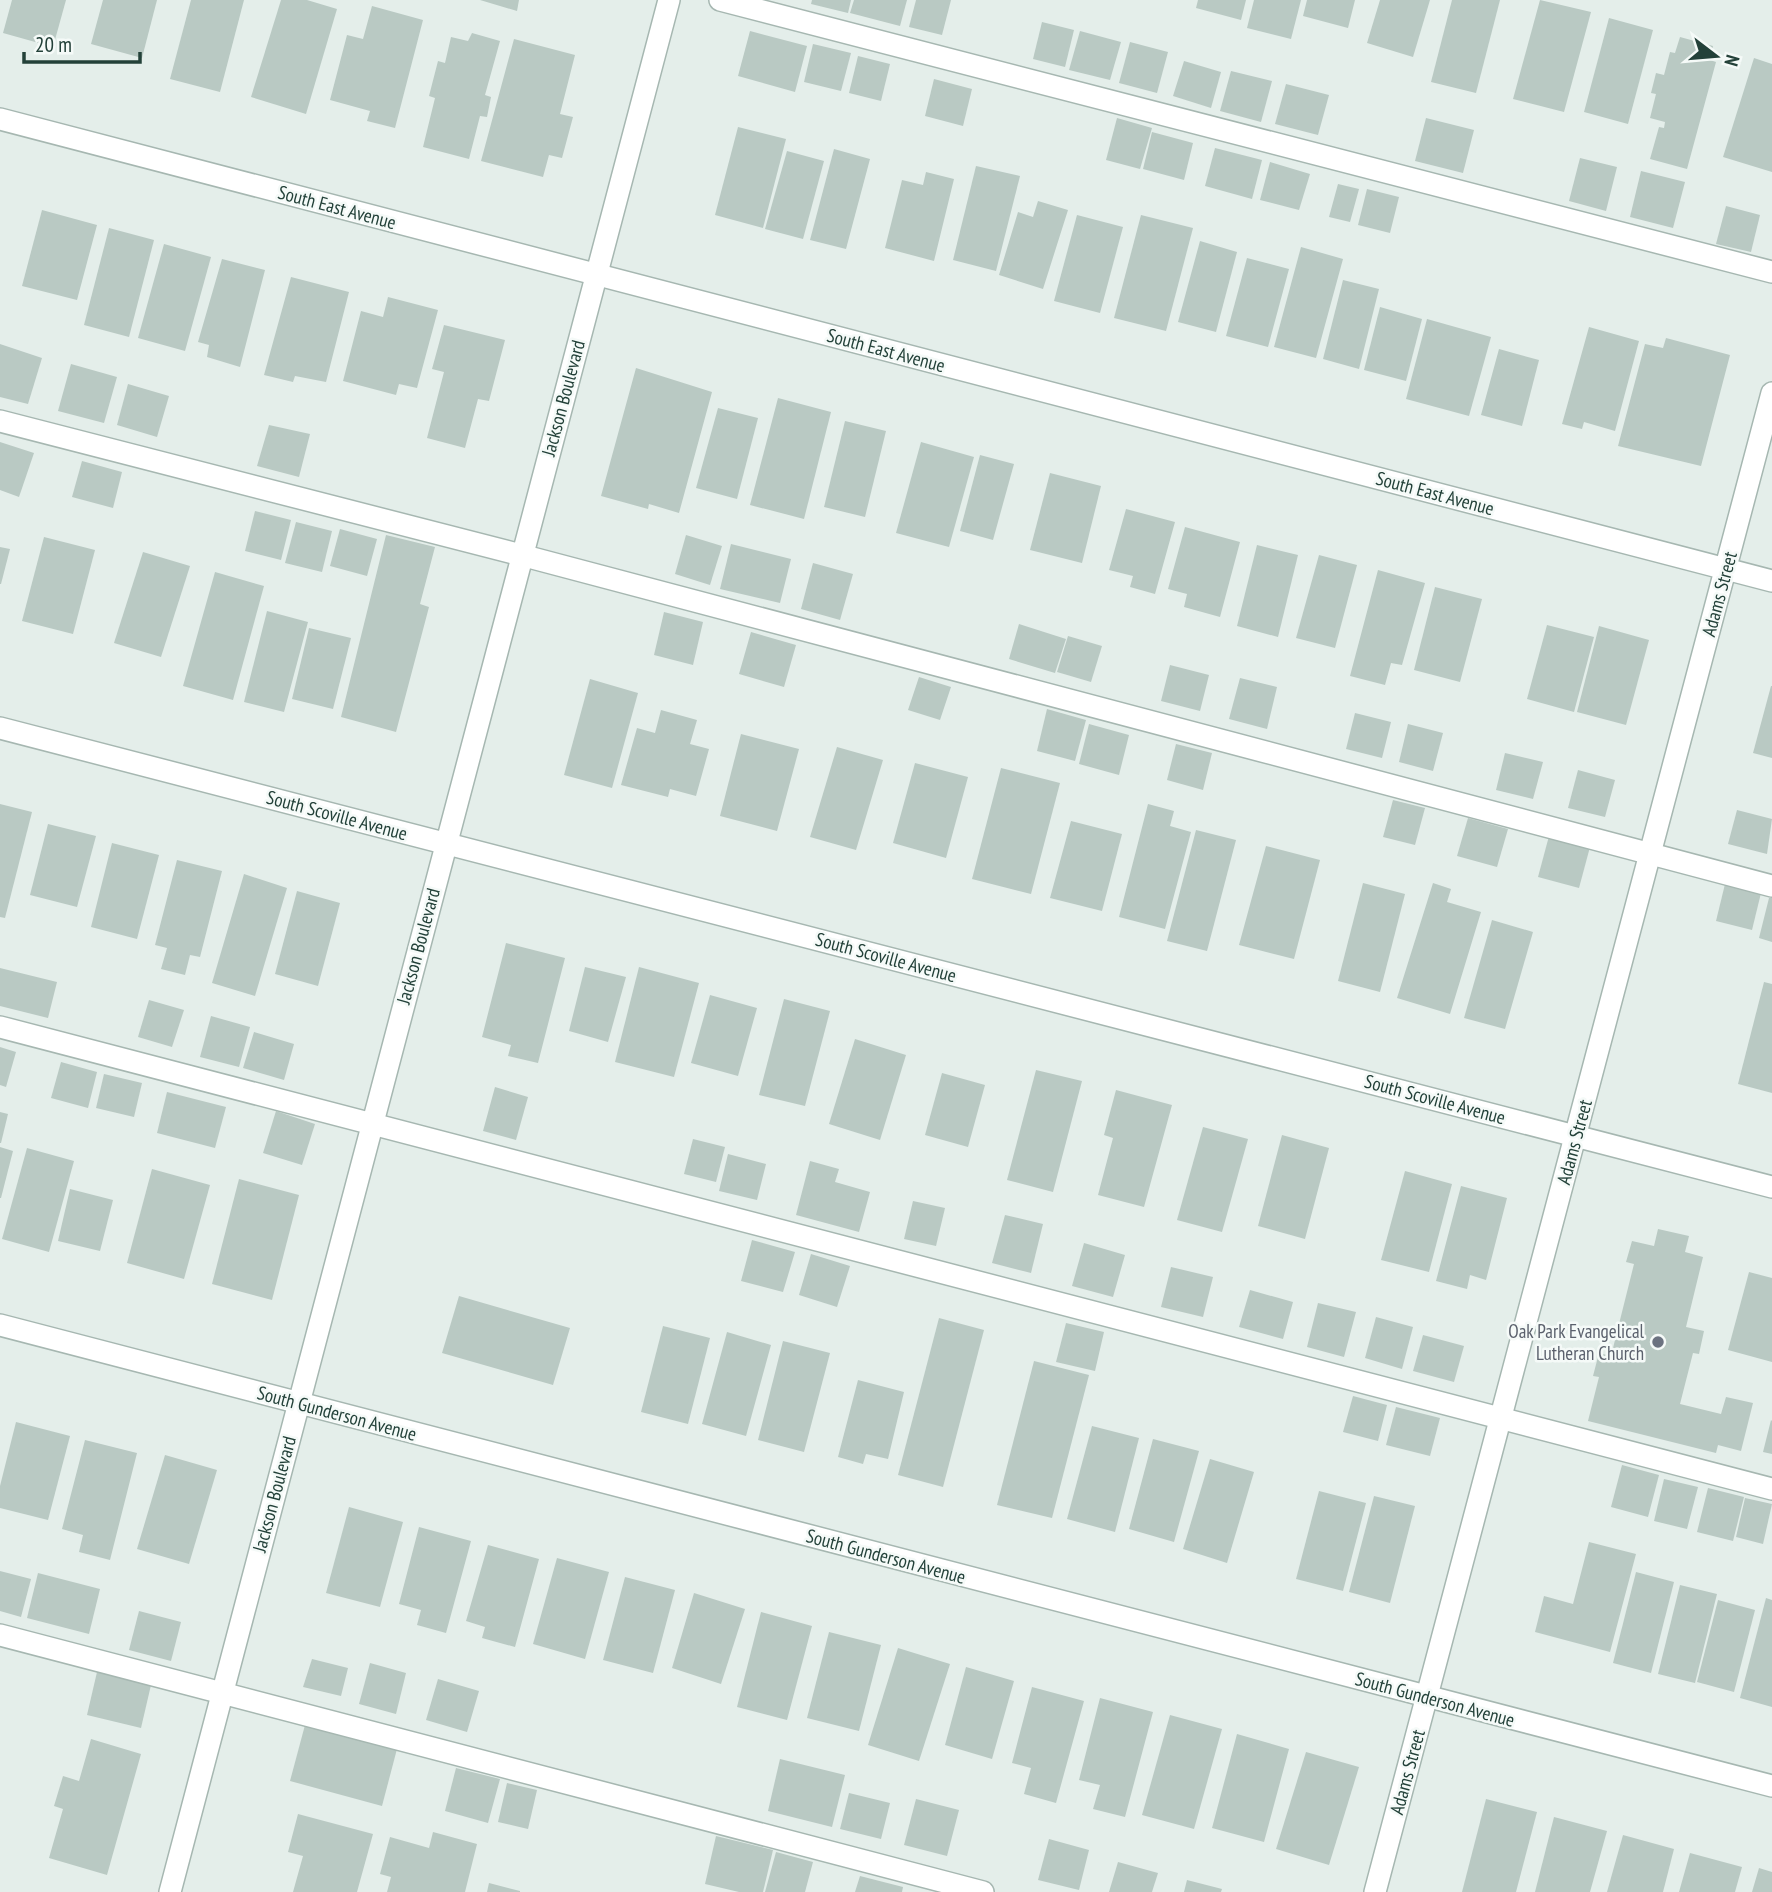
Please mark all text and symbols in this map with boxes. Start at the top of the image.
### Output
scale bar [24,21,140,65]
north arrow [1681,21,1751,91]
text: 20 m [35,31,72,58]
text: N [1719,52,1745,69]
street label: South East Avenue [275,180,399,234]
street label: South East Avenue [824,323,948,377]
street label: Jackson Boulevard [536,337,590,460]
street label: South East Avenue [1373,466,1497,520]
street label: Adams Street [1696,548,1742,639]
street label: South Scoville Avenue [264,785,410,845]
street label: Jackson Boulevard [391,885,445,1008]
street label: South Scoville Avenue [813,927,959,987]
street label: South Scoville Avenue [1362,1069,1508,1129]
street label: Adams Street [1551,1096,1597,1187]
place label: Oak Park Evangelical Lutheran Church [1508,1319,1645,1365]
marker: Oak Park Evangelical Lutheran Church [1650,1334,1666,1350]
street label: South Gunderson Avenue [255,1380,419,1446]
street label: Jackson Boulevard [247,1433,301,1556]
street label: South Gunderson Avenue [804,1523,968,1589]
street label: South Gunderson Avenue [1353,1666,1517,1732]
street label: Adams Street [1384,1726,1430,1817]

